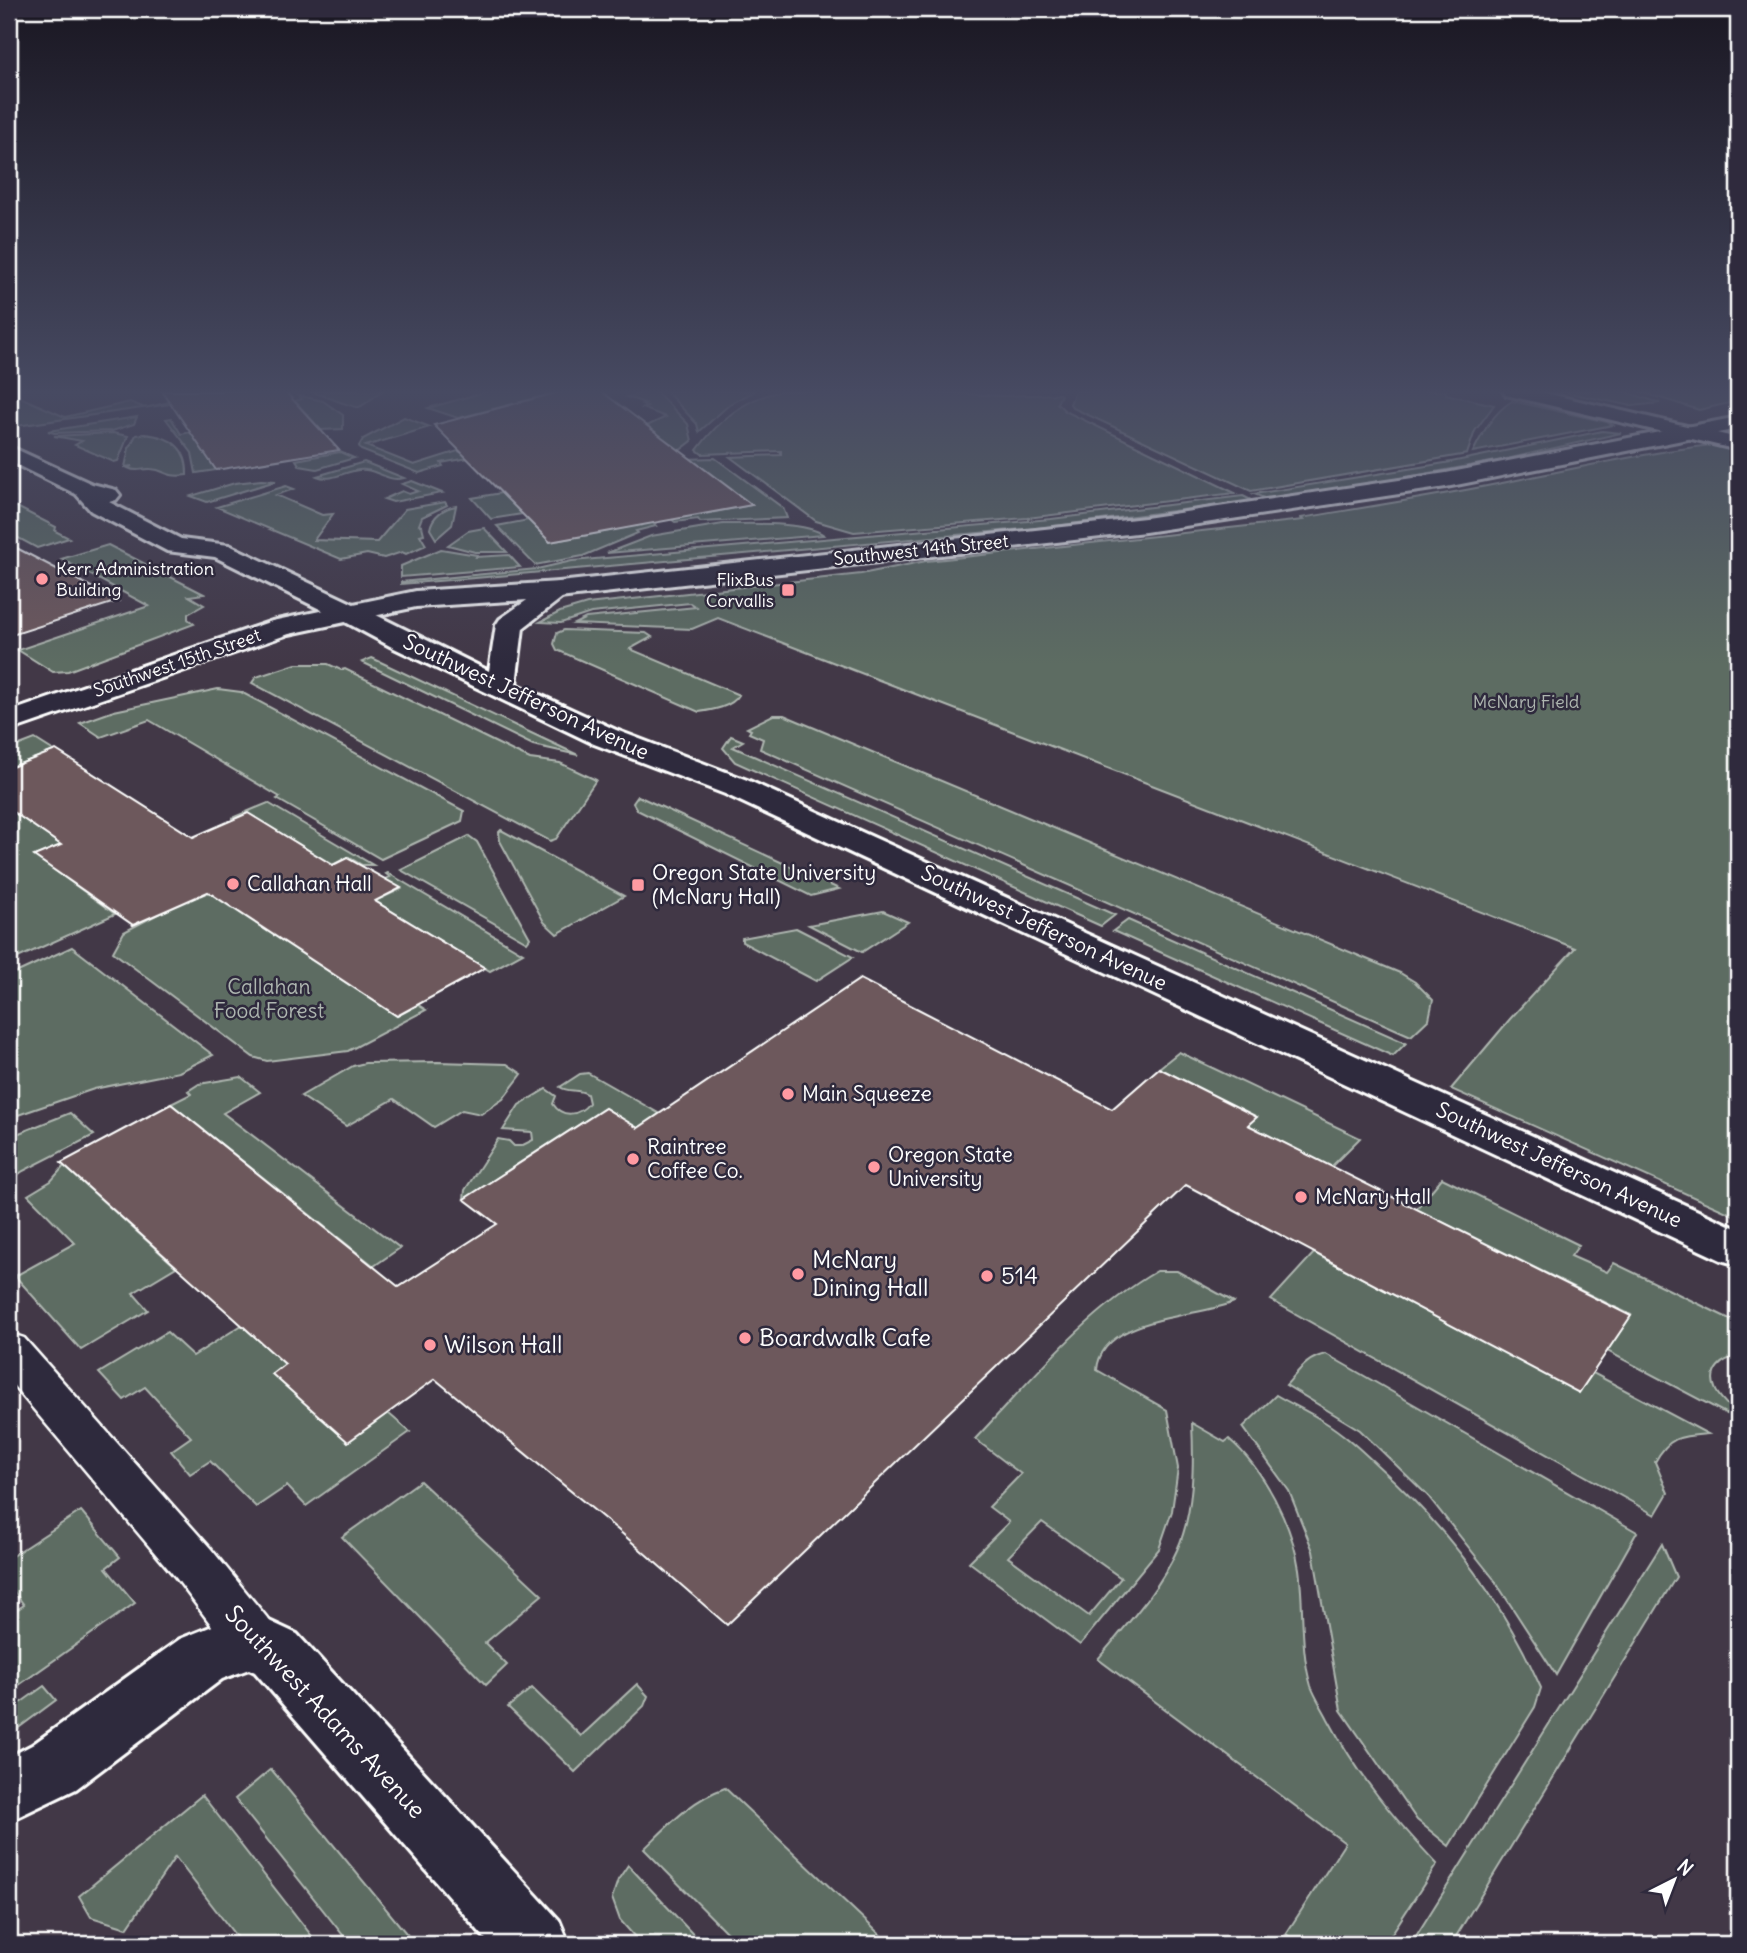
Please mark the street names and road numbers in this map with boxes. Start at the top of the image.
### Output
street label: Southwest 14th Street [832,529,1010,570]
street label: Southwest 15th Street [90,623,264,702]
street label: Southwest Jefferson Avenue [399,628,653,765]
street label: Southwest Jefferson Avenue [917,859,1171,996]
street label: Southwest Jefferson Avenue [1432,1096,1686,1233]
street label: Southwest Adams Avenue [219,1599,432,1824]

